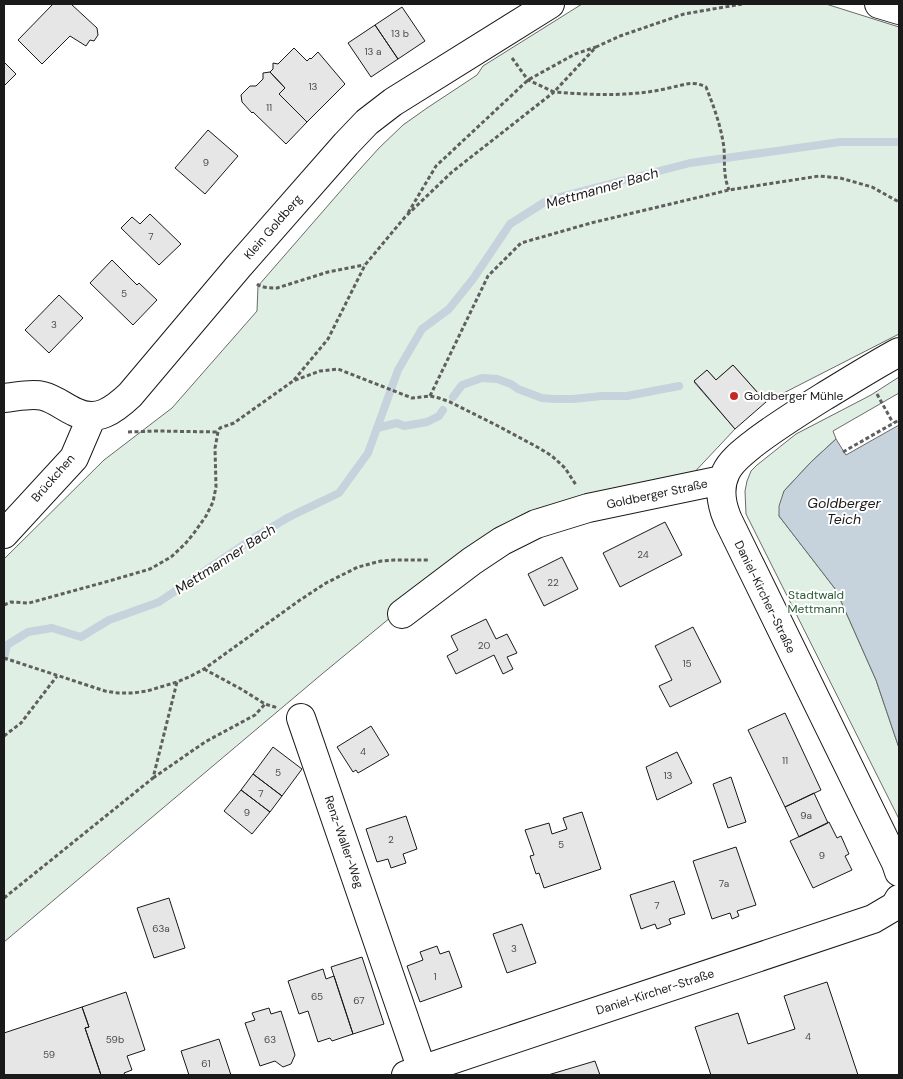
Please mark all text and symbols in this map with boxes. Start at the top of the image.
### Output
house number: 13 b [391,27,409,40]
house number: 13 a [364,45,382,58]
house number: 13 [308,80,318,93]
house number: 11 [266,101,272,114]
house number: 9 [203,156,209,169]
water label: Mettmanner Bach [544,163,660,213]
street label: Klein Goldberg [240,191,306,263]
house number: 7 [148,230,154,243]
house number: 5 [121,287,127,300]
house number: 3 [51,318,57,331]
place label: Goldberger Mühle [744,388,843,404]
marker: Goldberger Mühle [728,390,740,402]
street label: Brückchen [28,451,78,505]
street label: Goldberger Straße [605,475,709,513]
water label: Goldberger Teich [807,494,881,528]
water label: Mettmanner Bach [171,520,279,598]
street label: Daniel-Kircher-Straße [731,538,799,656]
house number: 24 [637,548,649,561]
house number: 22 [547,576,559,589]
park label: Stadtwald Mettmann [787,587,845,617]
house number: 20 [478,639,490,652]
house number: 15 [682,657,692,670]
house number: 4 [360,745,366,758]
house number: 11 [782,754,788,767]
house number: 5 [275,766,281,779]
house number: 13 [663,769,673,782]
house number: 7 [258,787,264,800]
street label: Renz-Waller-Weg [321,794,367,891]
house number: 9 [244,806,250,819]
house number: 9a [800,809,812,822]
house number: 2 [388,833,394,846]
house number: 5 [558,838,564,851]
house number: 9 [819,849,825,862]
house number: 7a [719,877,729,890]
house number: 7 [654,899,660,912]
house number: 63a [152,922,170,935]
house number: 3 [511,942,517,955]
street label: Daniel-Kircher-Straße [594,965,716,1019]
house number: 1 [433,970,437,983]
house number: 65 [311,990,323,1003]
house number: 67 [353,994,365,1007]
house number: 4 [805,1030,811,1043]
house number: 59b [106,1033,124,1046]
house number: 63 [264,1033,276,1046]
house number: 59 [43,1048,55,1061]
house number: 61 [201,1057,211,1070]

